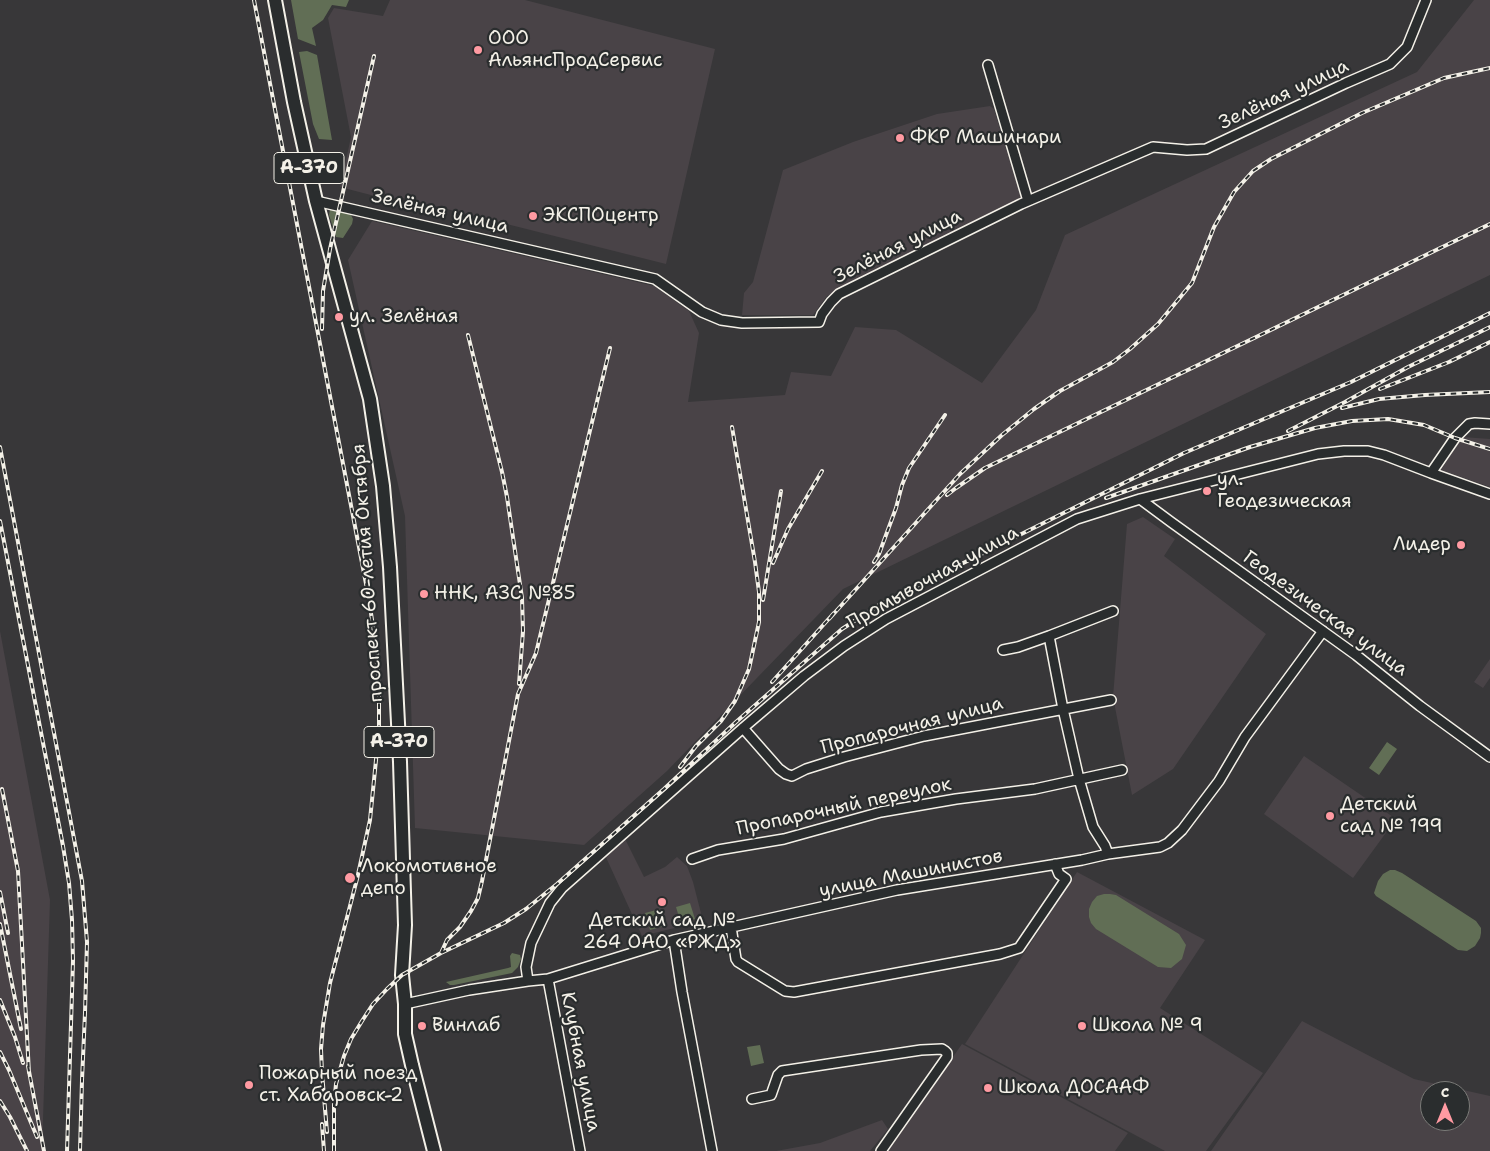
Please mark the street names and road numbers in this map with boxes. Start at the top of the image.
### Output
street label: Зелёная улица [1216,55,1352,135]
road number: А-370 [274,152,344,184]
street label: Зелёная улица [369,185,511,239]
street label: Зелёная улица [830,205,966,289]
street label: проспект 60-летия Октября [348,443,388,703]
street label: Промывочная улица [843,521,1023,635]
street label: Геодезическая улица [1238,546,1412,682]
street label: Пропарочная улица [819,692,1005,760]
road number: А-370 [364,726,434,758]
street label: Пропарочный переулок [734,773,954,841]
street label: улица Машинистов [817,845,1005,903]
street label: Клубная улица [555,990,605,1134]

